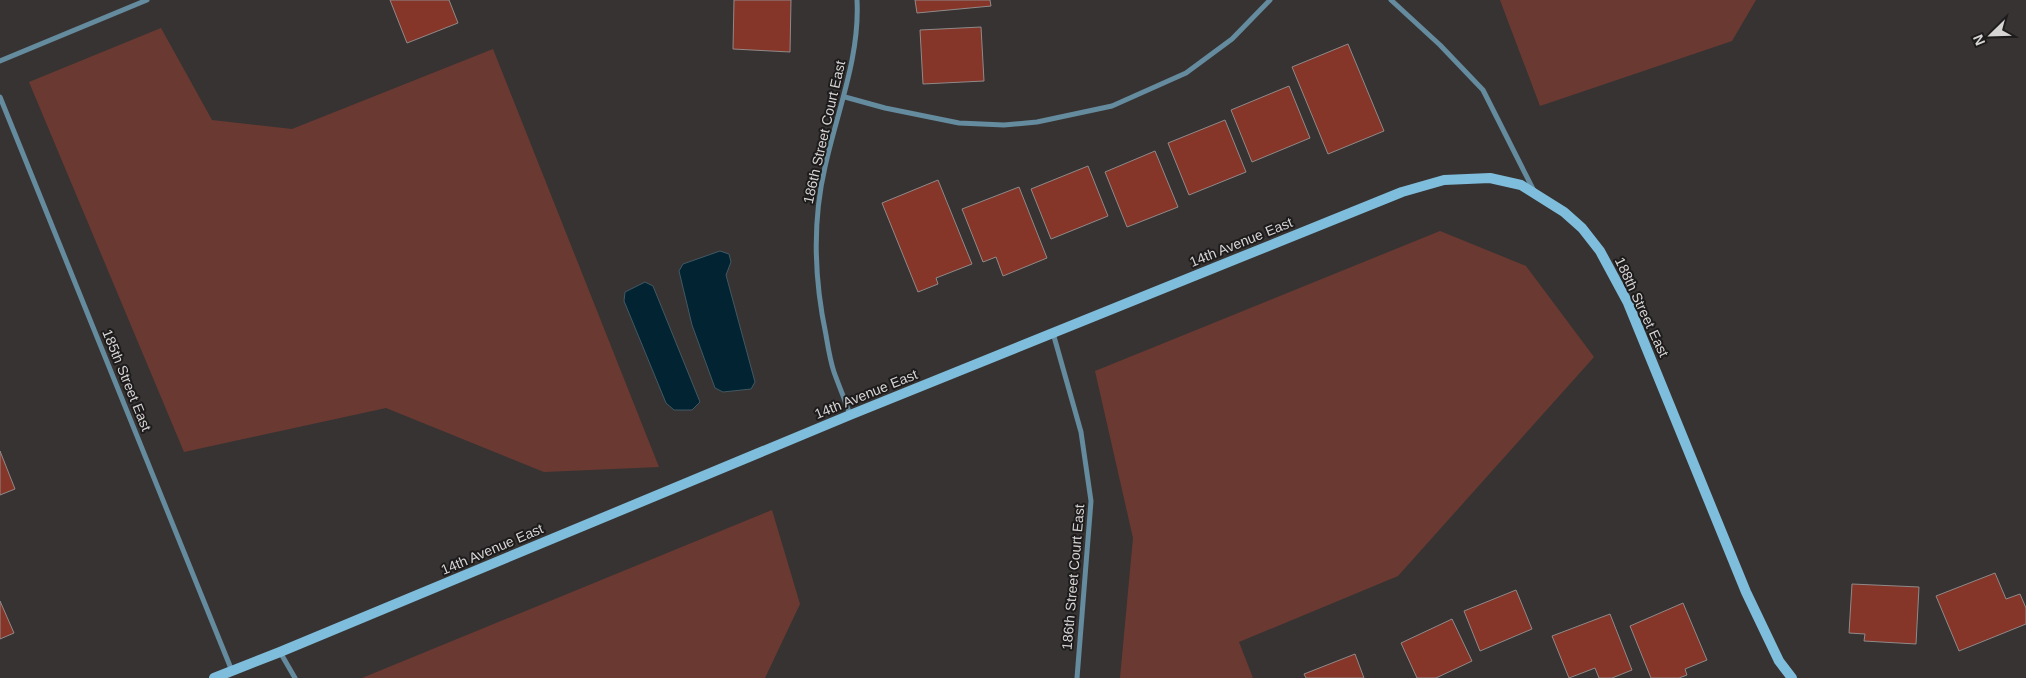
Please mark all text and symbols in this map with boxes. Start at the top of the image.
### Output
north arrow [1966,10,2016,60]
text: N [1970,32,1988,48]
street label: 186th Street Court East [800,59,848,205]
street label: 14th Avenue East [1187,214,1295,270]
street label: 188th Street East [1612,255,1672,359]
street label: 185th Street East [99,327,155,433]
street label: 14th Avenue East [812,366,920,422]
street label: 186th Street Court East [1059,503,1087,651]
street label: 14th Avenue East [438,520,546,578]

